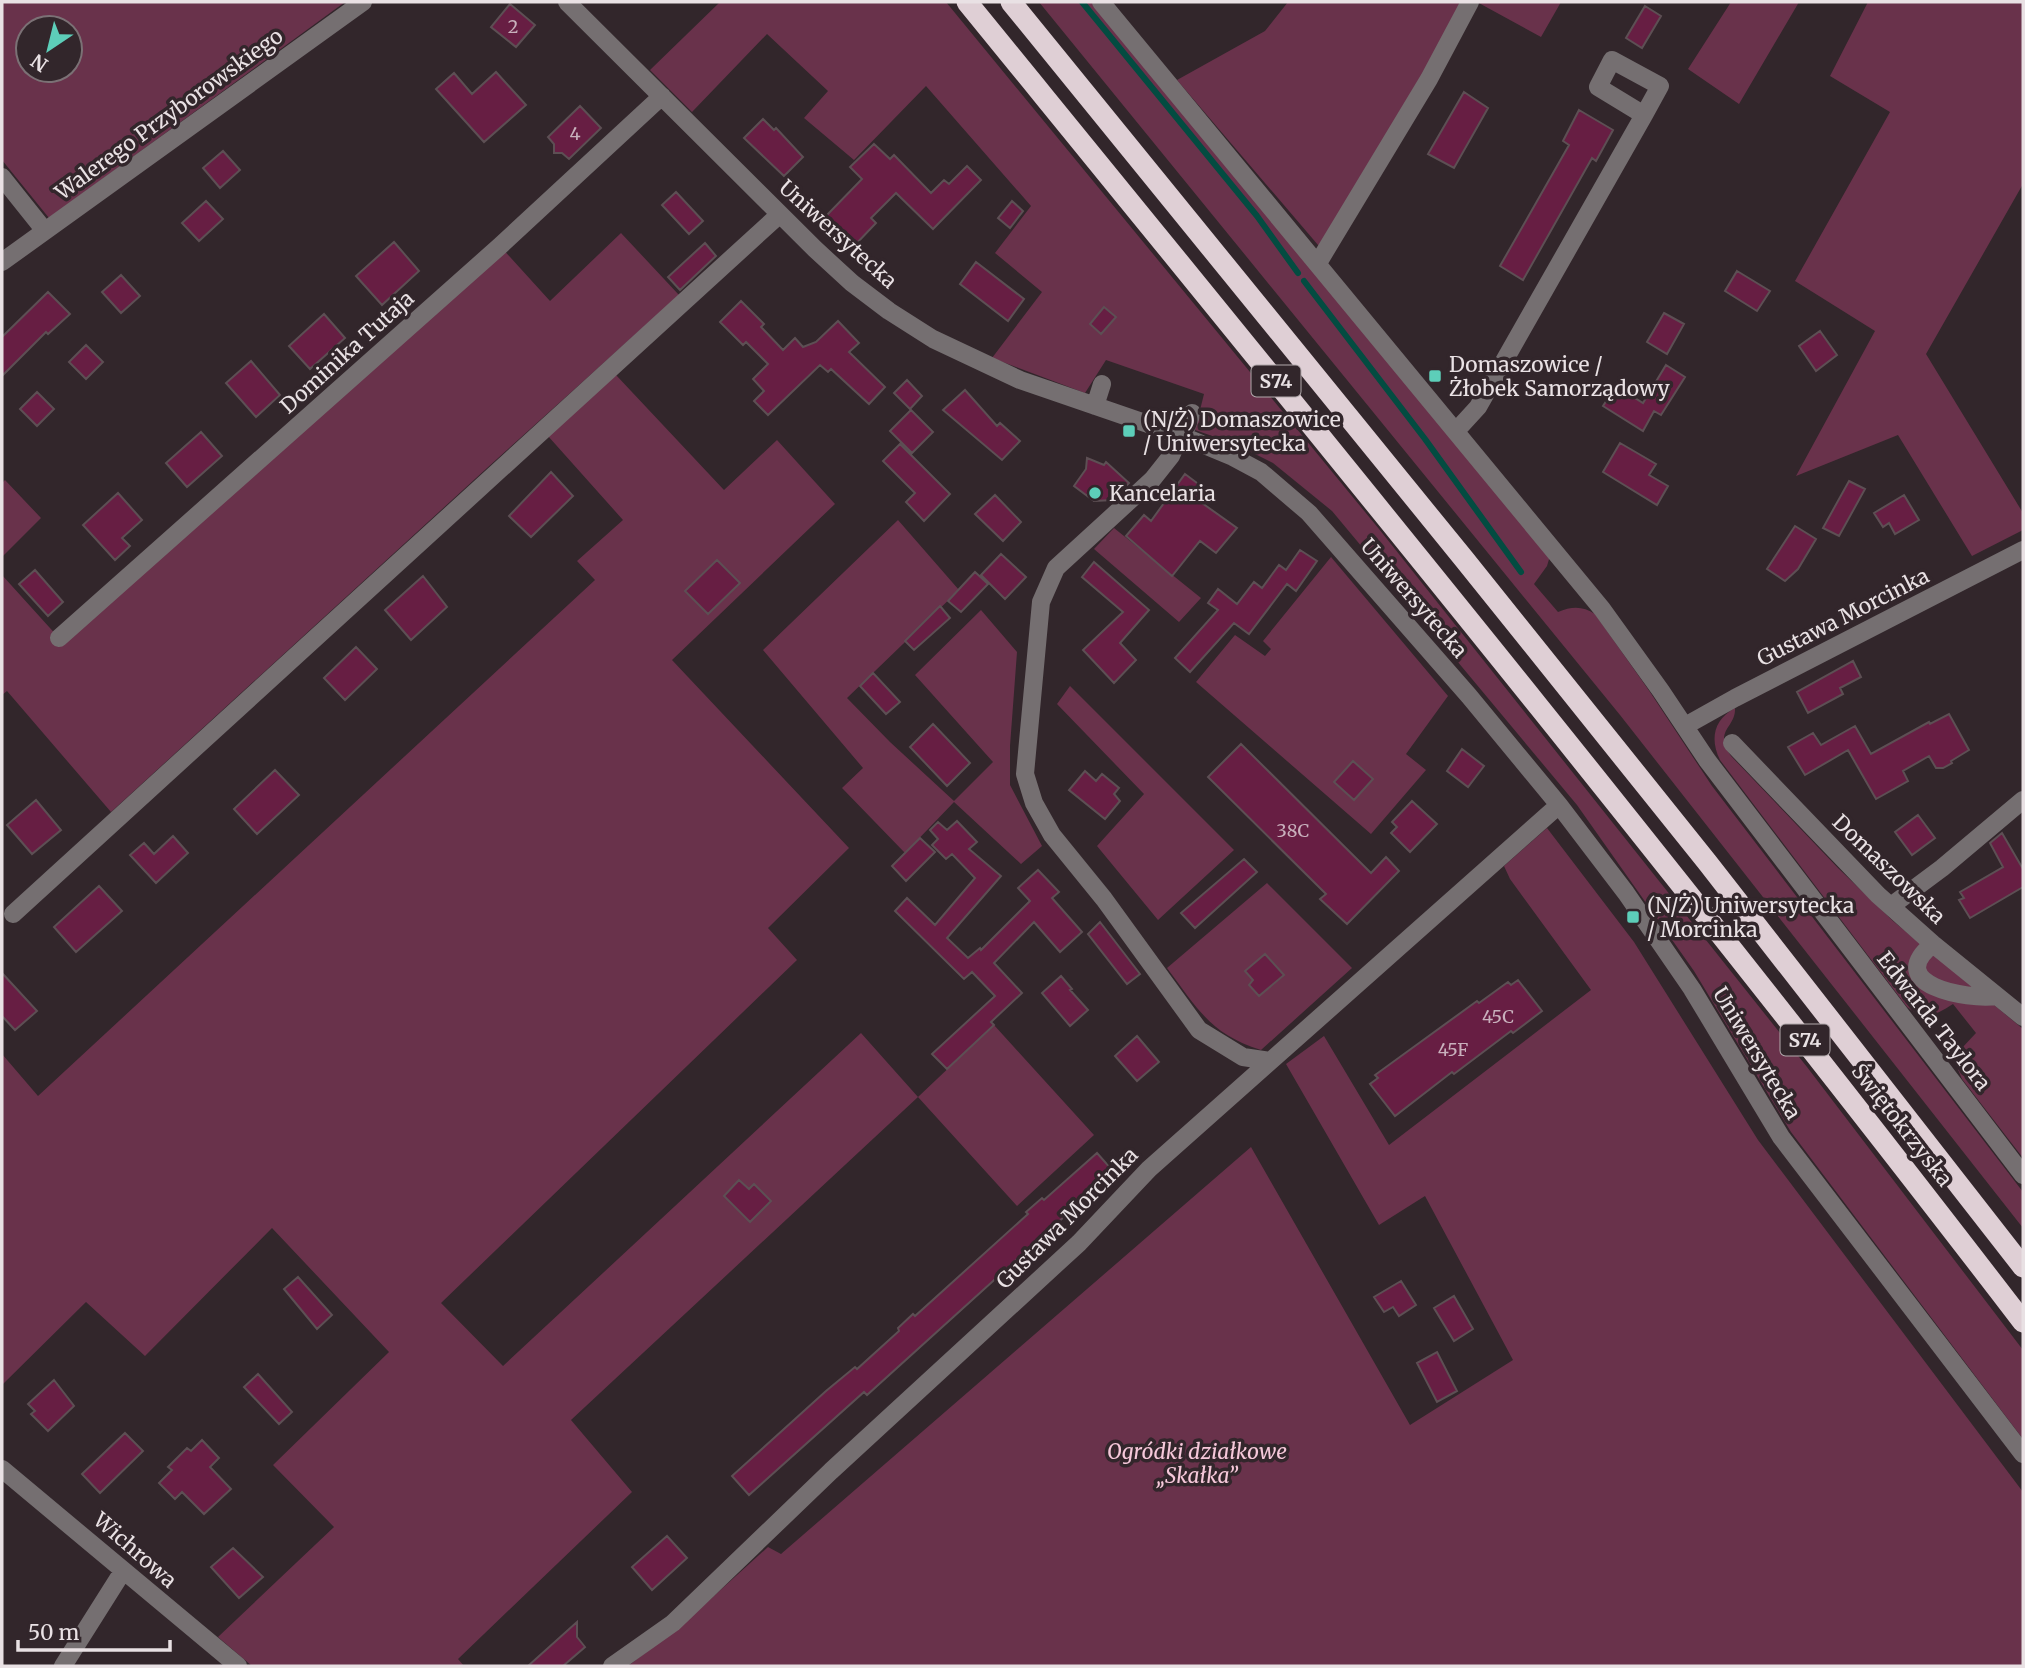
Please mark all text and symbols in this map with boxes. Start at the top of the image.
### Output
north arrow [14,14,84,84]
house number: 2 [508,15,518,38]
street label: Walerego Przyborowskiego [49,22,288,206]
text: N [26,49,52,77]
house number: 4 [569,122,581,145]
street label: Uniwersytecka [773,174,903,294]
street label: Dominika Tutaja [275,285,419,419]
place label: Domaszowice / Żłobek Samorządowy [1449,351,1670,402]
road number: S74 [1252,366,1300,396]
marker: Domaszowice / Żłobek Samorządowy [1427,368,1443,384]
place label: (N/Ż) Domaszowice / Uniwersytecka [1143,406,1341,457]
marker: (N/Ż) Domaszowice / Uniwersytecka [1121,423,1137,439]
place label: Kancelaria [1109,480,1216,507]
marker: Kancelaria [1087,485,1103,501]
street label: Uniwersytecka [1355,533,1473,663]
street label: Gustawa Morcinka [1752,562,1934,672]
street label: Domaszowska [1827,808,1951,930]
house number: 38C [1277,819,1310,842]
place label: (N/Ż) Uniwersytecka / Morcinka [1647,892,1854,943]
marker: (N/Ż) Uniwersytecka / Morcinka [1625,909,1641,925]
street label: Edwarda Taylora [1871,946,1997,1096]
street label: Uniwersytecka [1707,982,1807,1124]
house number: 45C [1482,1005,1514,1028]
road number: S74 [1780,1024,1829,1056]
house number: 45F [1438,1038,1468,1061]
street label: Świętokrzyska [1846,1058,1958,1192]
street label: Gustawa Morcinka [990,1141,1144,1295]
park label: Ogródki działkowe „Skałka” [1107,1438,1287,1489]
street label: Wichrowa [87,1506,182,1594]
scale bar [18,1608,170,1652]
text: 50 m [28,1619,79,1646]

